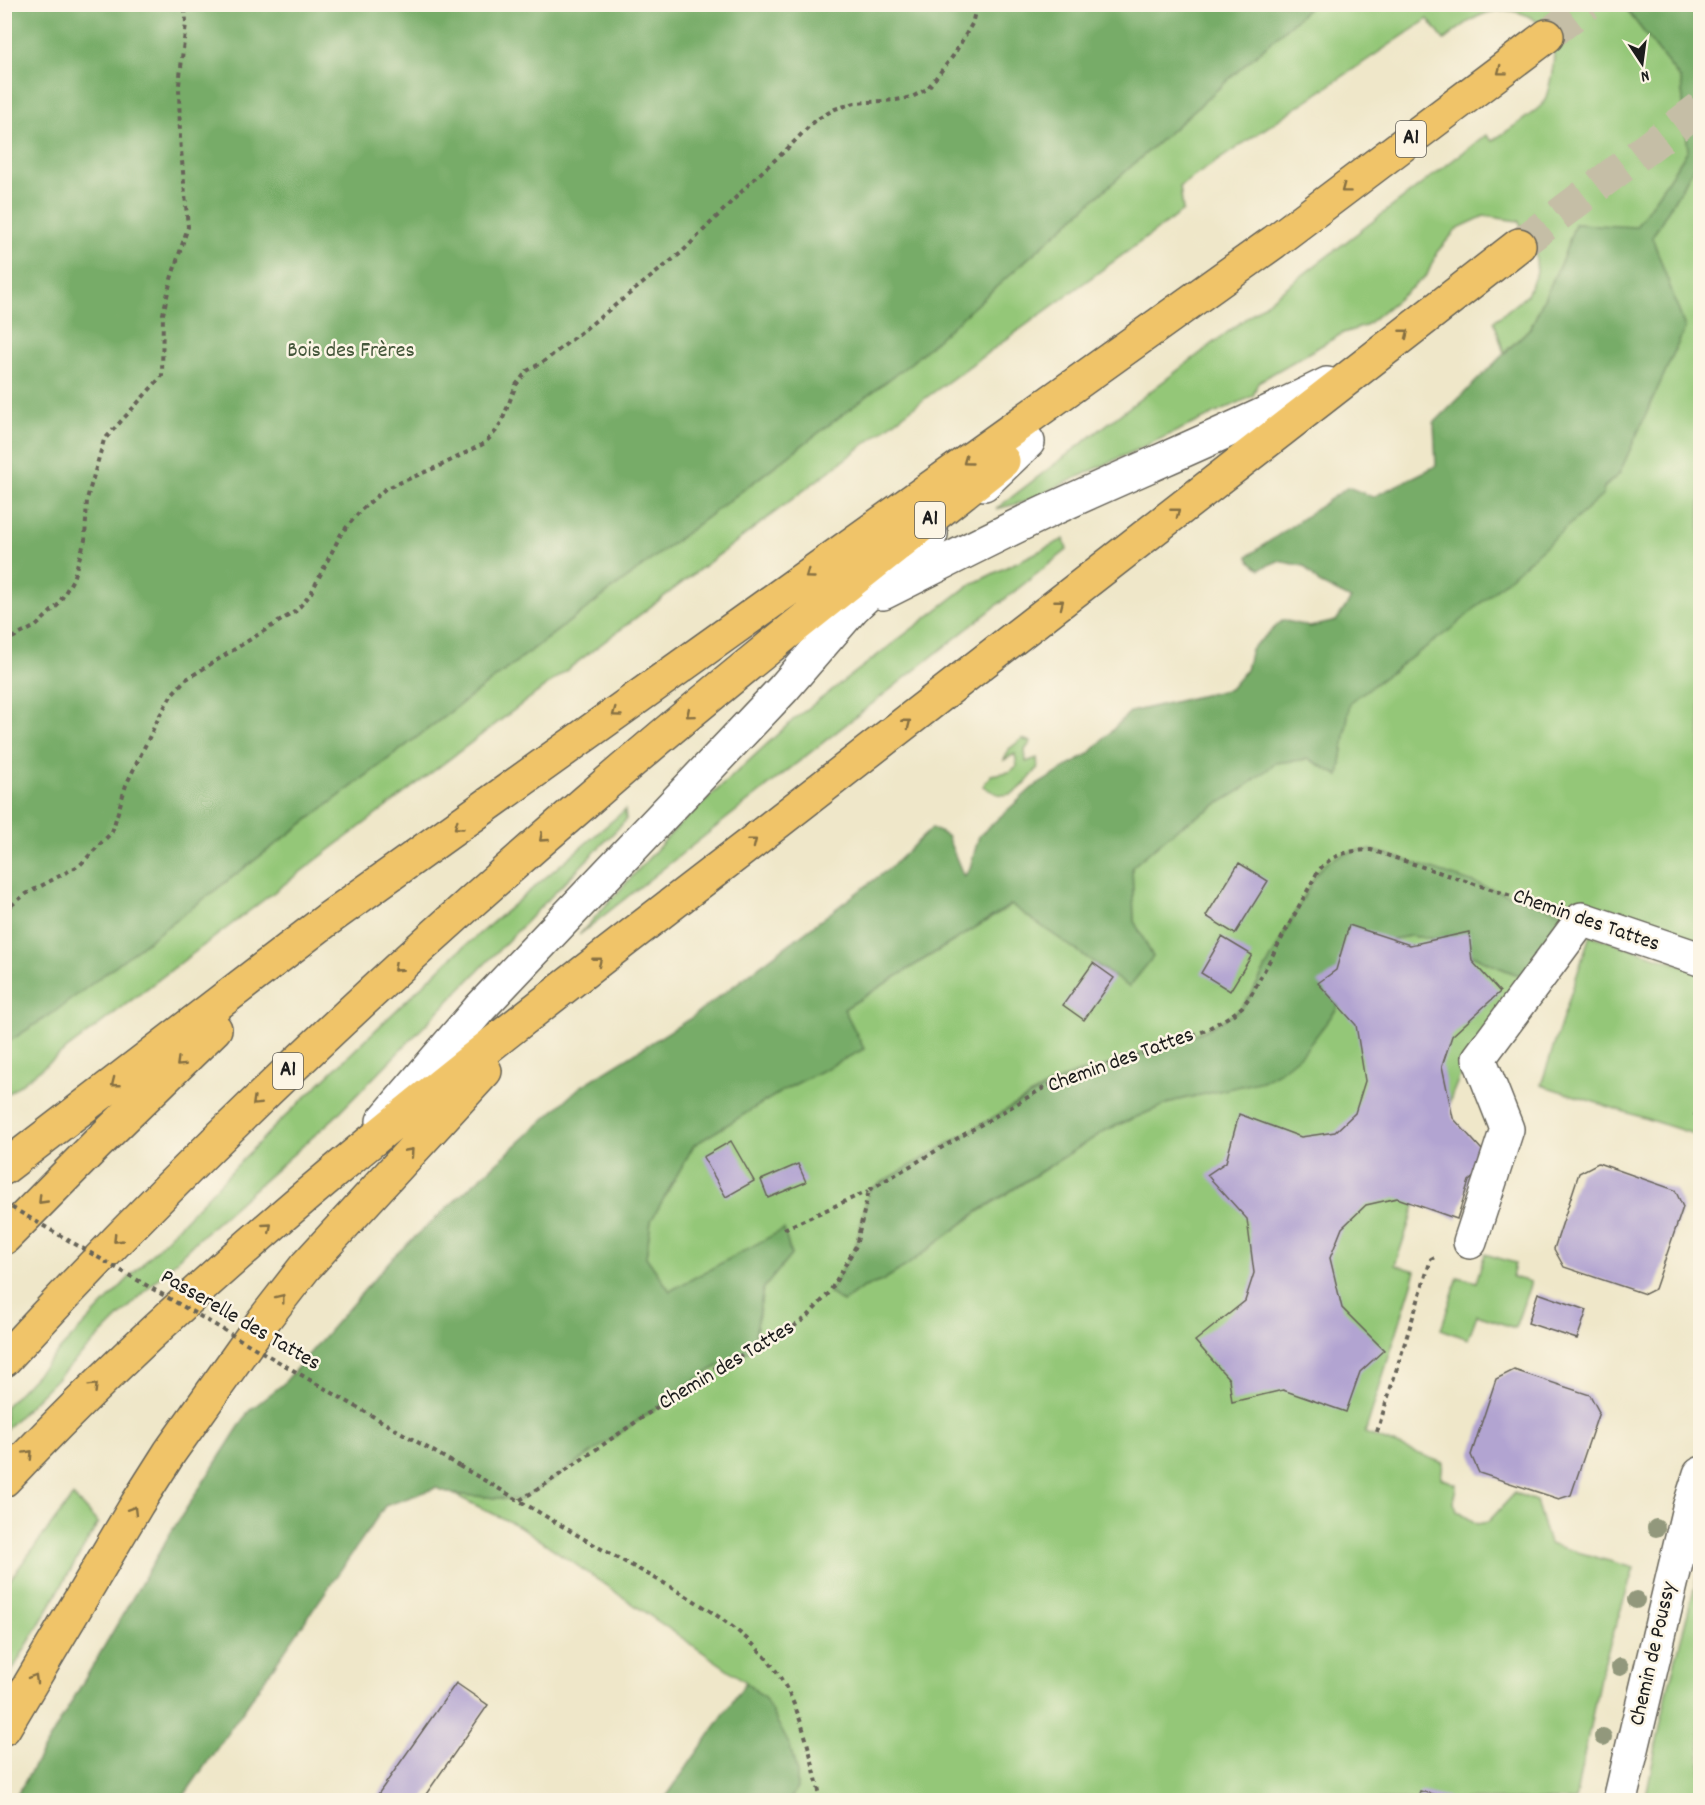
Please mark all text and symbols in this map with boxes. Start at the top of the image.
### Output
north arrow [1612,33,1672,93]
text: N [1638,63,1651,87]
one-way arrow [1496,64,1507,75]
road number: A1 [1396,121,1426,157]
one-way arrow [1341,181,1352,192]
one-way arrow [1398,329,1409,340]
park label: Bois des Frères [287,336,415,367]
one-way arrow [963,454,974,465]
road number: A1 [915,502,945,538]
one-way arrow [1169,509,1180,520]
one-way arrow [804,568,815,579]
one-way arrow [1054,599,1065,610]
one-way arrow [612,706,623,717]
one-way arrow [686,707,697,718]
one-way arrow [900,719,911,730]
one-way arrow [453,819,464,830]
one-way arrow [539,831,550,842]
one-way arrow [746,838,757,849]
street label: Chemin des Tattes [1508,881,1664,961]
one-way arrow [592,958,603,969]
one-way arrow [394,961,404,972]
street label: Chemin des Tattes [1044,1020,1198,1102]
road number: A1 [273,1053,303,1089]
one-way arrow [177,1055,188,1066]
one-way arrow [111,1076,122,1087]
one-way arrow [252,1095,262,1106]
one-way arrow [403,1149,414,1159]
one-way arrow [38,1194,49,1204]
one-way arrow [261,1223,272,1234]
one-way arrow [114,1232,125,1243]
street label: Passerelle des Tattes [154,1263,326,1379]
one-way arrow [273,1294,284,1305]
street label: Chemin des Tattes [653,1313,801,1419]
one-way arrow [87,1384,98,1394]
one-way arrow [21,1451,32,1462]
one-way arrow [126,1506,137,1516]
street label: Chemin de Poussy [1622,1578,1686,1729]
one-way arrow [27,1674,38,1684]

